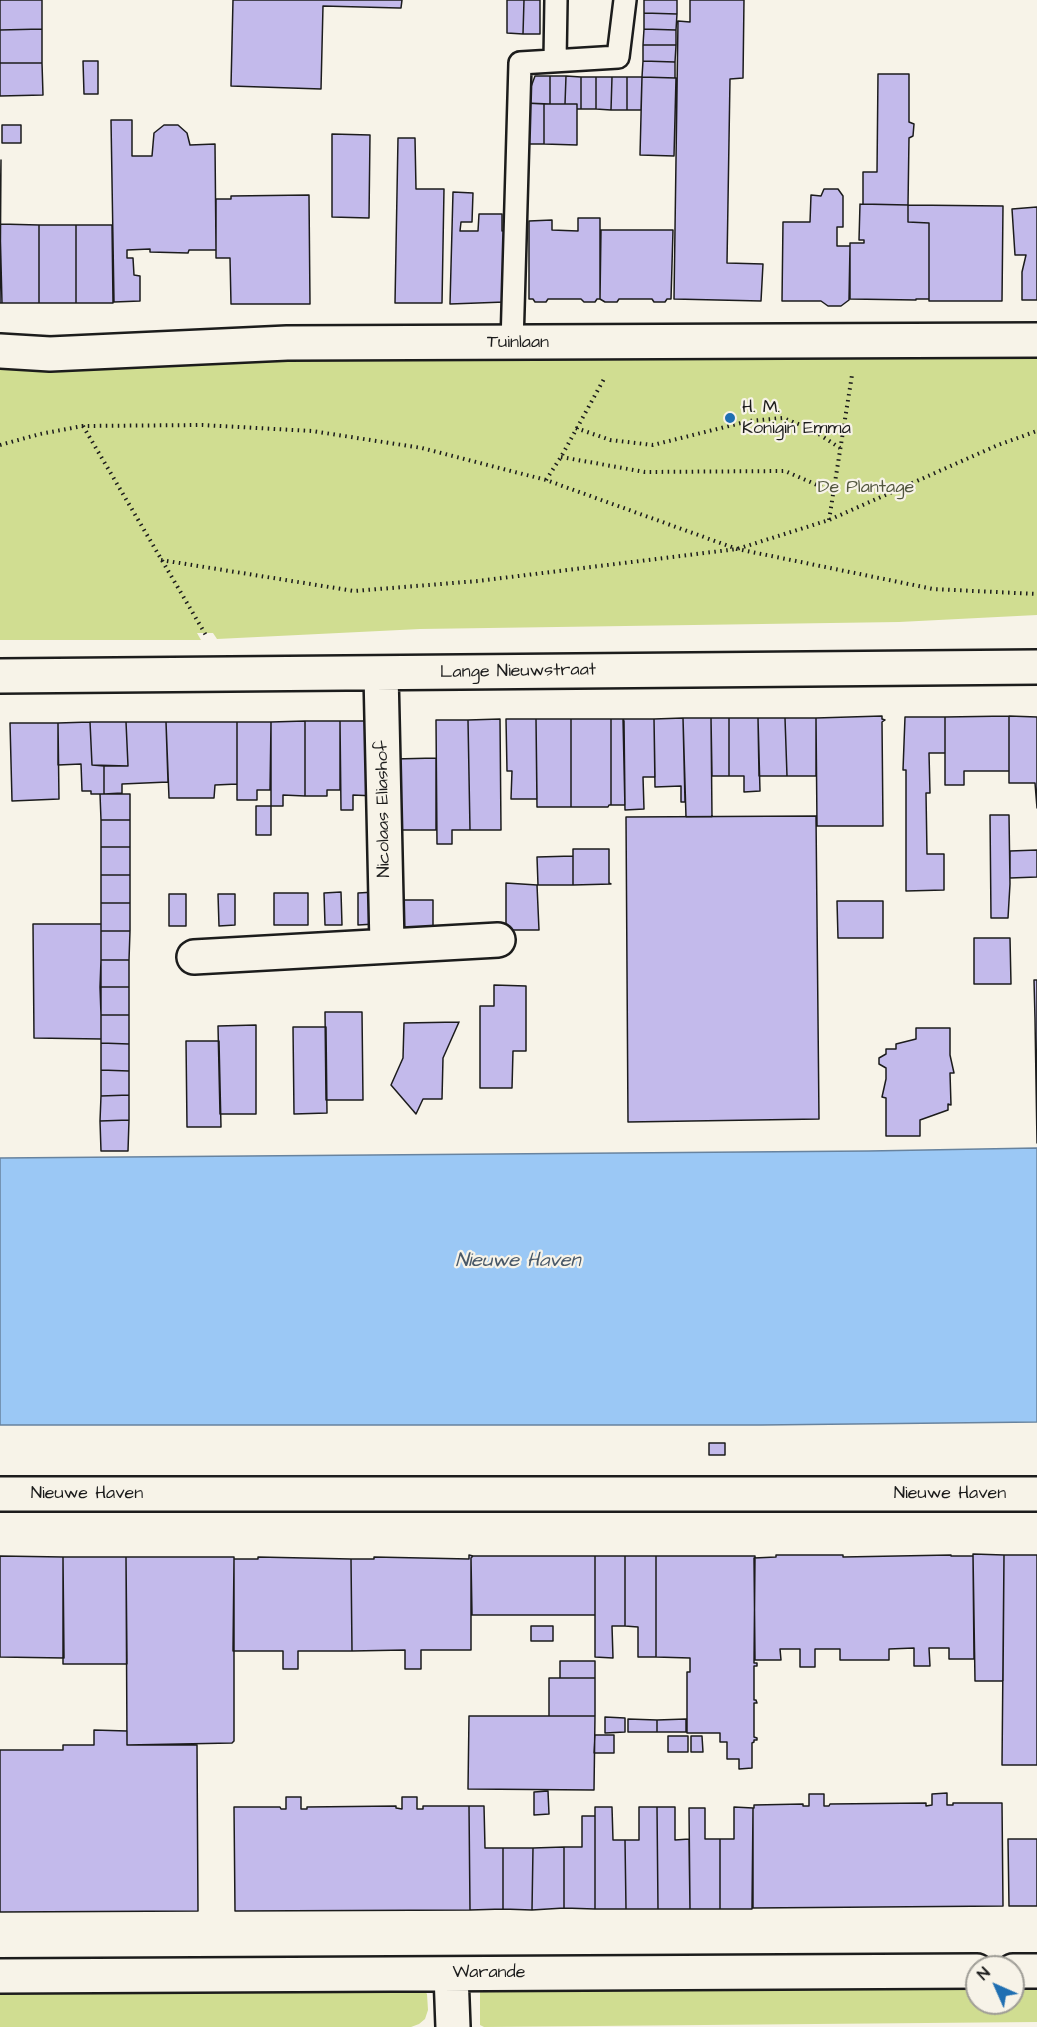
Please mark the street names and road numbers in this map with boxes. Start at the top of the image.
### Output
street label: Tuinlaan [487,332,549,354]
street label: Lange Nieuwstraat [440,660,596,684]
street label: Nicolaas Eliashof [372,740,396,878]
street label: Nieuwe Haven [31,1483,143,1505]
street label: Nieuwe Haven [894,1483,1006,1505]
street label: Warande [452,1962,526,1984]

